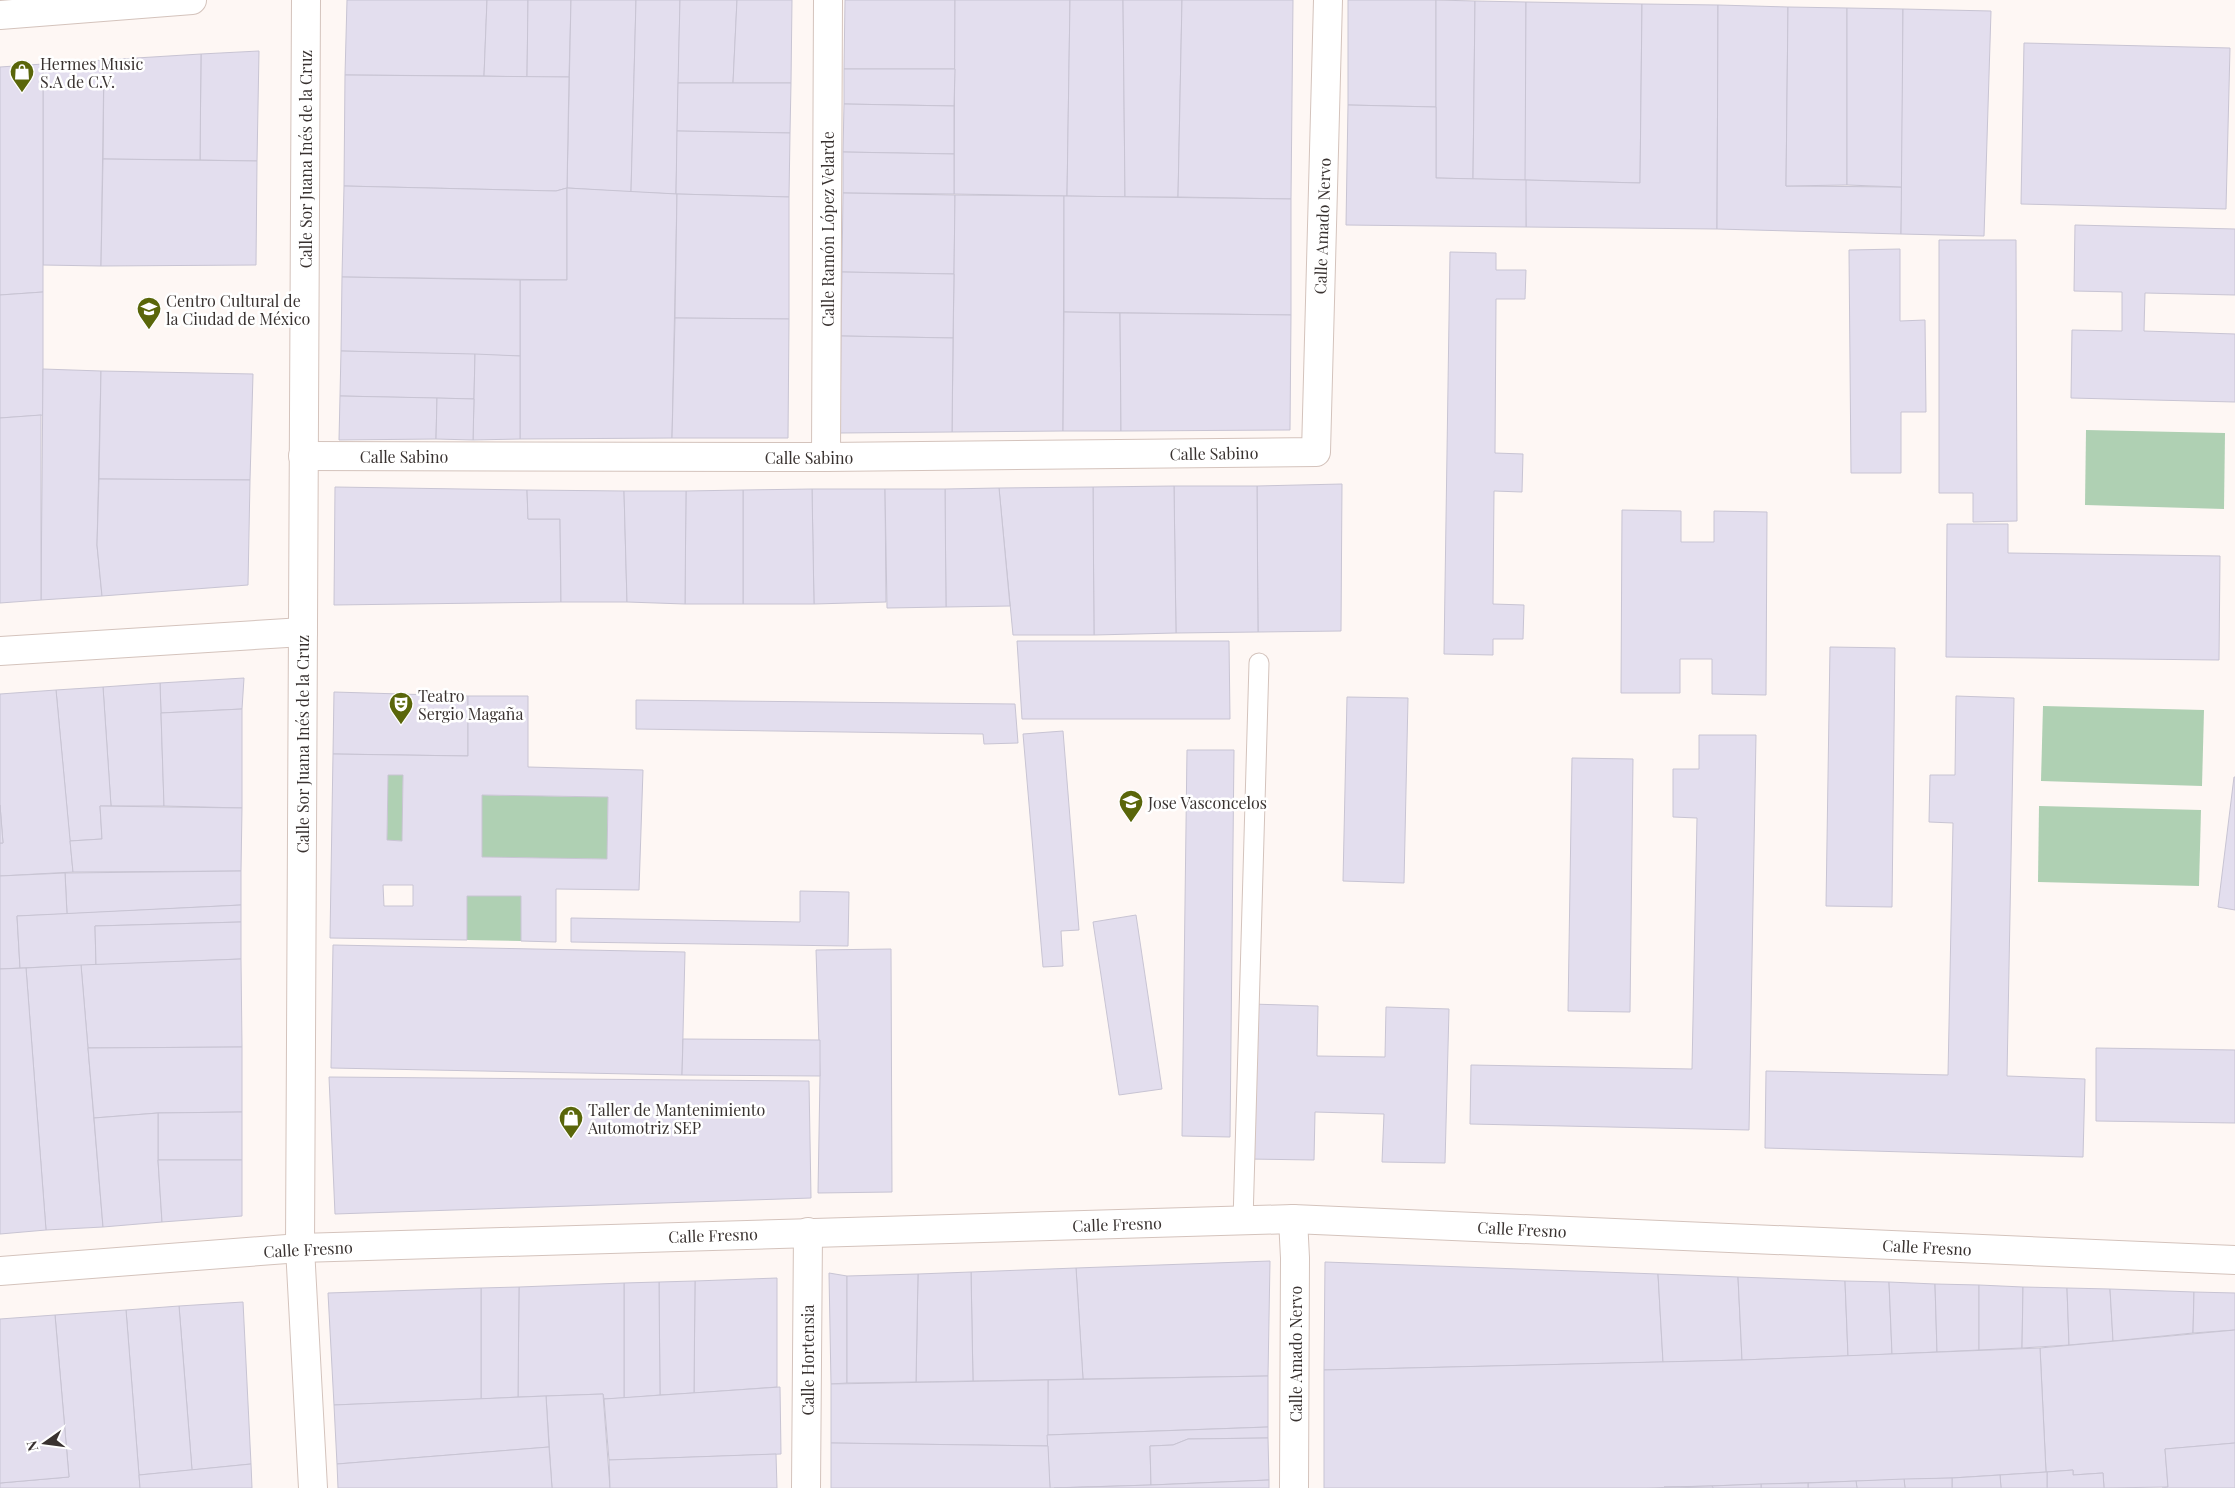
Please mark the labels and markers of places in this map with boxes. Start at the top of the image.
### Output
place label: Hermes Music S.A de C.V. [40,53,143,92]
shop icon: Hermes Music S.A de C.V. [9,59,35,93]
place label: Centro Cultural de la Ciudad de México [166,290,311,329]
school or university icon: Centro Cultural de la Ciudad de México [136,296,162,330]
place label: Teatro Sergio Magaña [418,685,523,724]
theatre icon: Teatro Sergio Magaña [388,691,414,725]
school or university icon: Jose Vasconcelos [1118,789,1144,823]
place label: Jose Vasconcelos [1147,792,1267,813]
place label: Taller de Mantenimiento Automotriz SEP [587,1099,765,1138]
shop icon: Taller de Mantenimiento Automotriz SEP [558,1105,584,1139]

